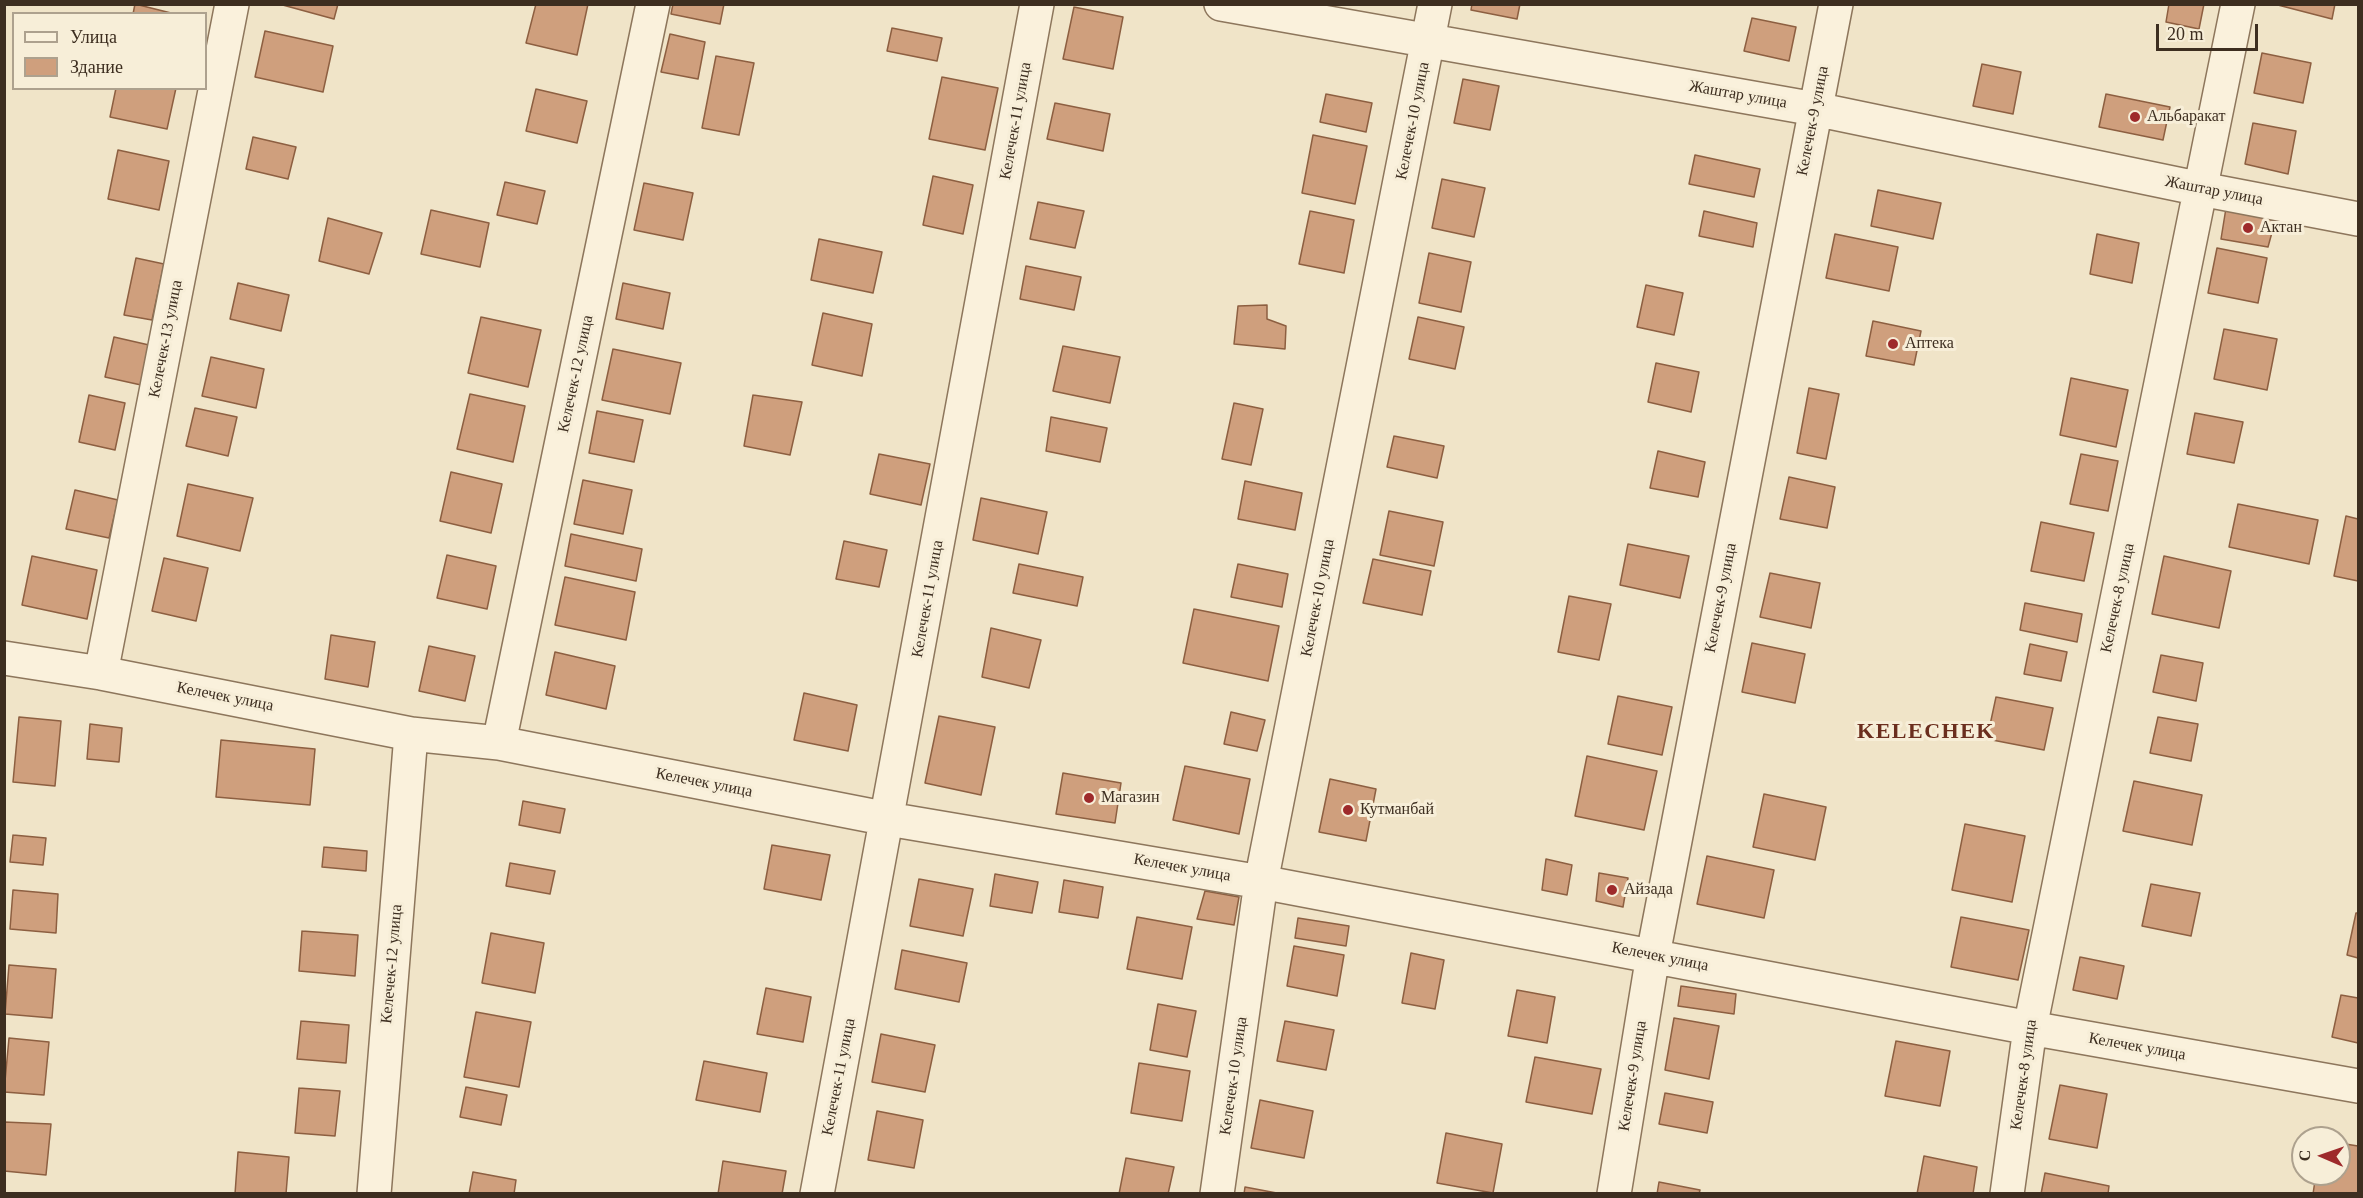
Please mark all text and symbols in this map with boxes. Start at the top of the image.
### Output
legend [12,12,207,90]
scale bar [2159,12,2261,50]
text: 20 m [2167,24,2204,44]
text: Улица [70,27,117,47]
text: Здание [70,57,123,77]
street label: Келечек-10 улица [1392,60,1434,182]
street label: Келечек-11 улица [996,61,1036,181]
street label: Келечек-9 улица [1793,64,1833,178]
street label: Жаштар улица [1688,77,1788,113]
place label: Альбаракат [2147,107,2225,127]
marker: Альбаракат [2128,110,2142,124]
street label: Жаштар улица [2164,172,2264,210]
place label: Актан [2260,218,2302,238]
marker: Актан [2241,221,2255,235]
street label: Келечек-13 улица [145,278,187,400]
street label: Келечек-12 улица [554,314,598,434]
place label: Аптека [1905,334,1954,354]
marker: Аптека [1886,337,1900,351]
street label: Келечек-10 улица [1297,537,1339,659]
street label: Келечек-11 улица [908,539,948,659]
street label: Келечек-9 улица [1701,541,1741,655]
street label: Келечек-8 улица [2097,541,2139,655]
street label: Келечек улица [175,678,275,716]
district label: KELECHEK [1857,719,1995,745]
street label: Келечек улица [654,764,754,802]
place label: Магазин [1101,788,1159,808]
marker: Магазин [1082,791,1096,805]
place label: Кутманбай [1360,800,1434,820]
marker: Кутманбай [1341,803,1355,817]
street label: Келечек улица [1132,850,1232,886]
place label: Айзада [1624,880,1673,900]
marker: Айзада [1605,883,1619,897]
street label: Келечек-12 улица [377,904,407,1024]
street label: Келечек улица [1610,938,1710,976]
street label: Келечек-10 улица [1216,1015,1252,1137]
street label: Келечек-11 улица [818,1017,860,1137]
street label: Келечек-8 улица [2007,1018,2041,1132]
street label: Келечек-9 улица [1615,1019,1651,1133]
street label: Келечек улица [2087,1029,2187,1065]
north arrow [2291,1126,2351,1186]
text: С [2296,1149,2313,1161]

